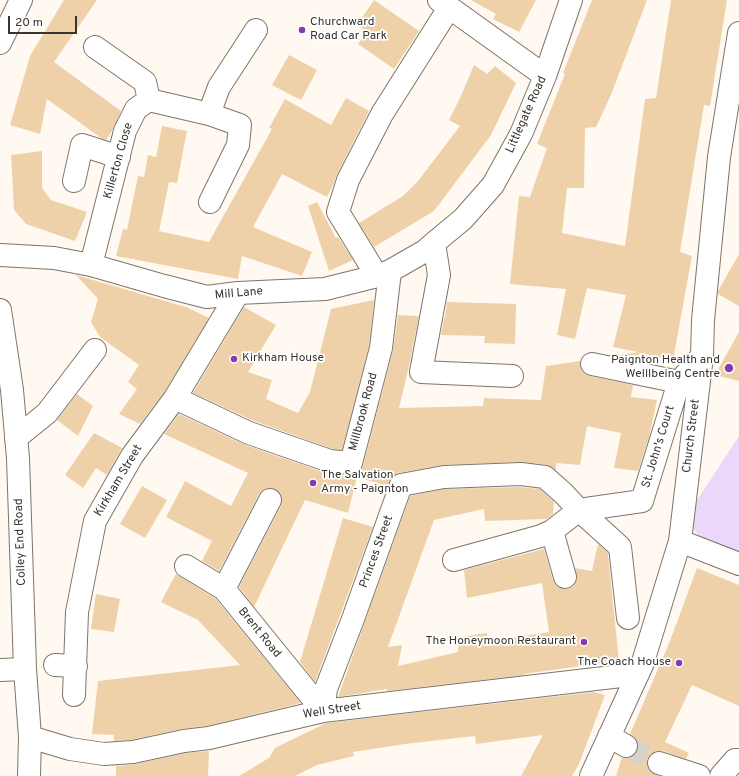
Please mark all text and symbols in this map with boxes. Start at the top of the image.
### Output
scale bar [10,8,79,34]
text: 20 m [15,15,43,31]
place label: Churchward Road Car Park [310,16,387,44]
marker: Churchward Road Car Park [297,25,307,35]
street label: Littlegate Road [504,74,550,156]
street label: Killerton Close [101,121,137,201]
street label: Mill Lane [214,285,264,303]
place label: Kirkham House [242,352,324,366]
marker: Kirkham House [229,354,239,364]
place label: Paignton Health and Welllbeing Centre [611,354,720,382]
marker: Paignton Health and Welllbeing Centre [723,362,735,374]
street label: Millbrook Road [347,371,381,453]
street label: Church Street [680,398,704,474]
street label: St. John's Court [640,404,678,490]
street label: Kirkham Street [92,442,146,520]
place label: The Salvation Army - Paignton [321,469,409,497]
marker: The Salvation Army - Paignton [308,478,318,488]
street label: Colley End Road [12,498,30,586]
street label: Princes Street [357,514,397,590]
street label: Brent Road [234,605,284,661]
place label: The Honeymoon Restaurant [426,635,576,649]
marker: The Honeymoon Restaurant [579,637,589,647]
place label: The Coach House [577,656,671,670]
marker: The Coach House [674,658,684,668]
street label: Well Street [302,699,362,723]

